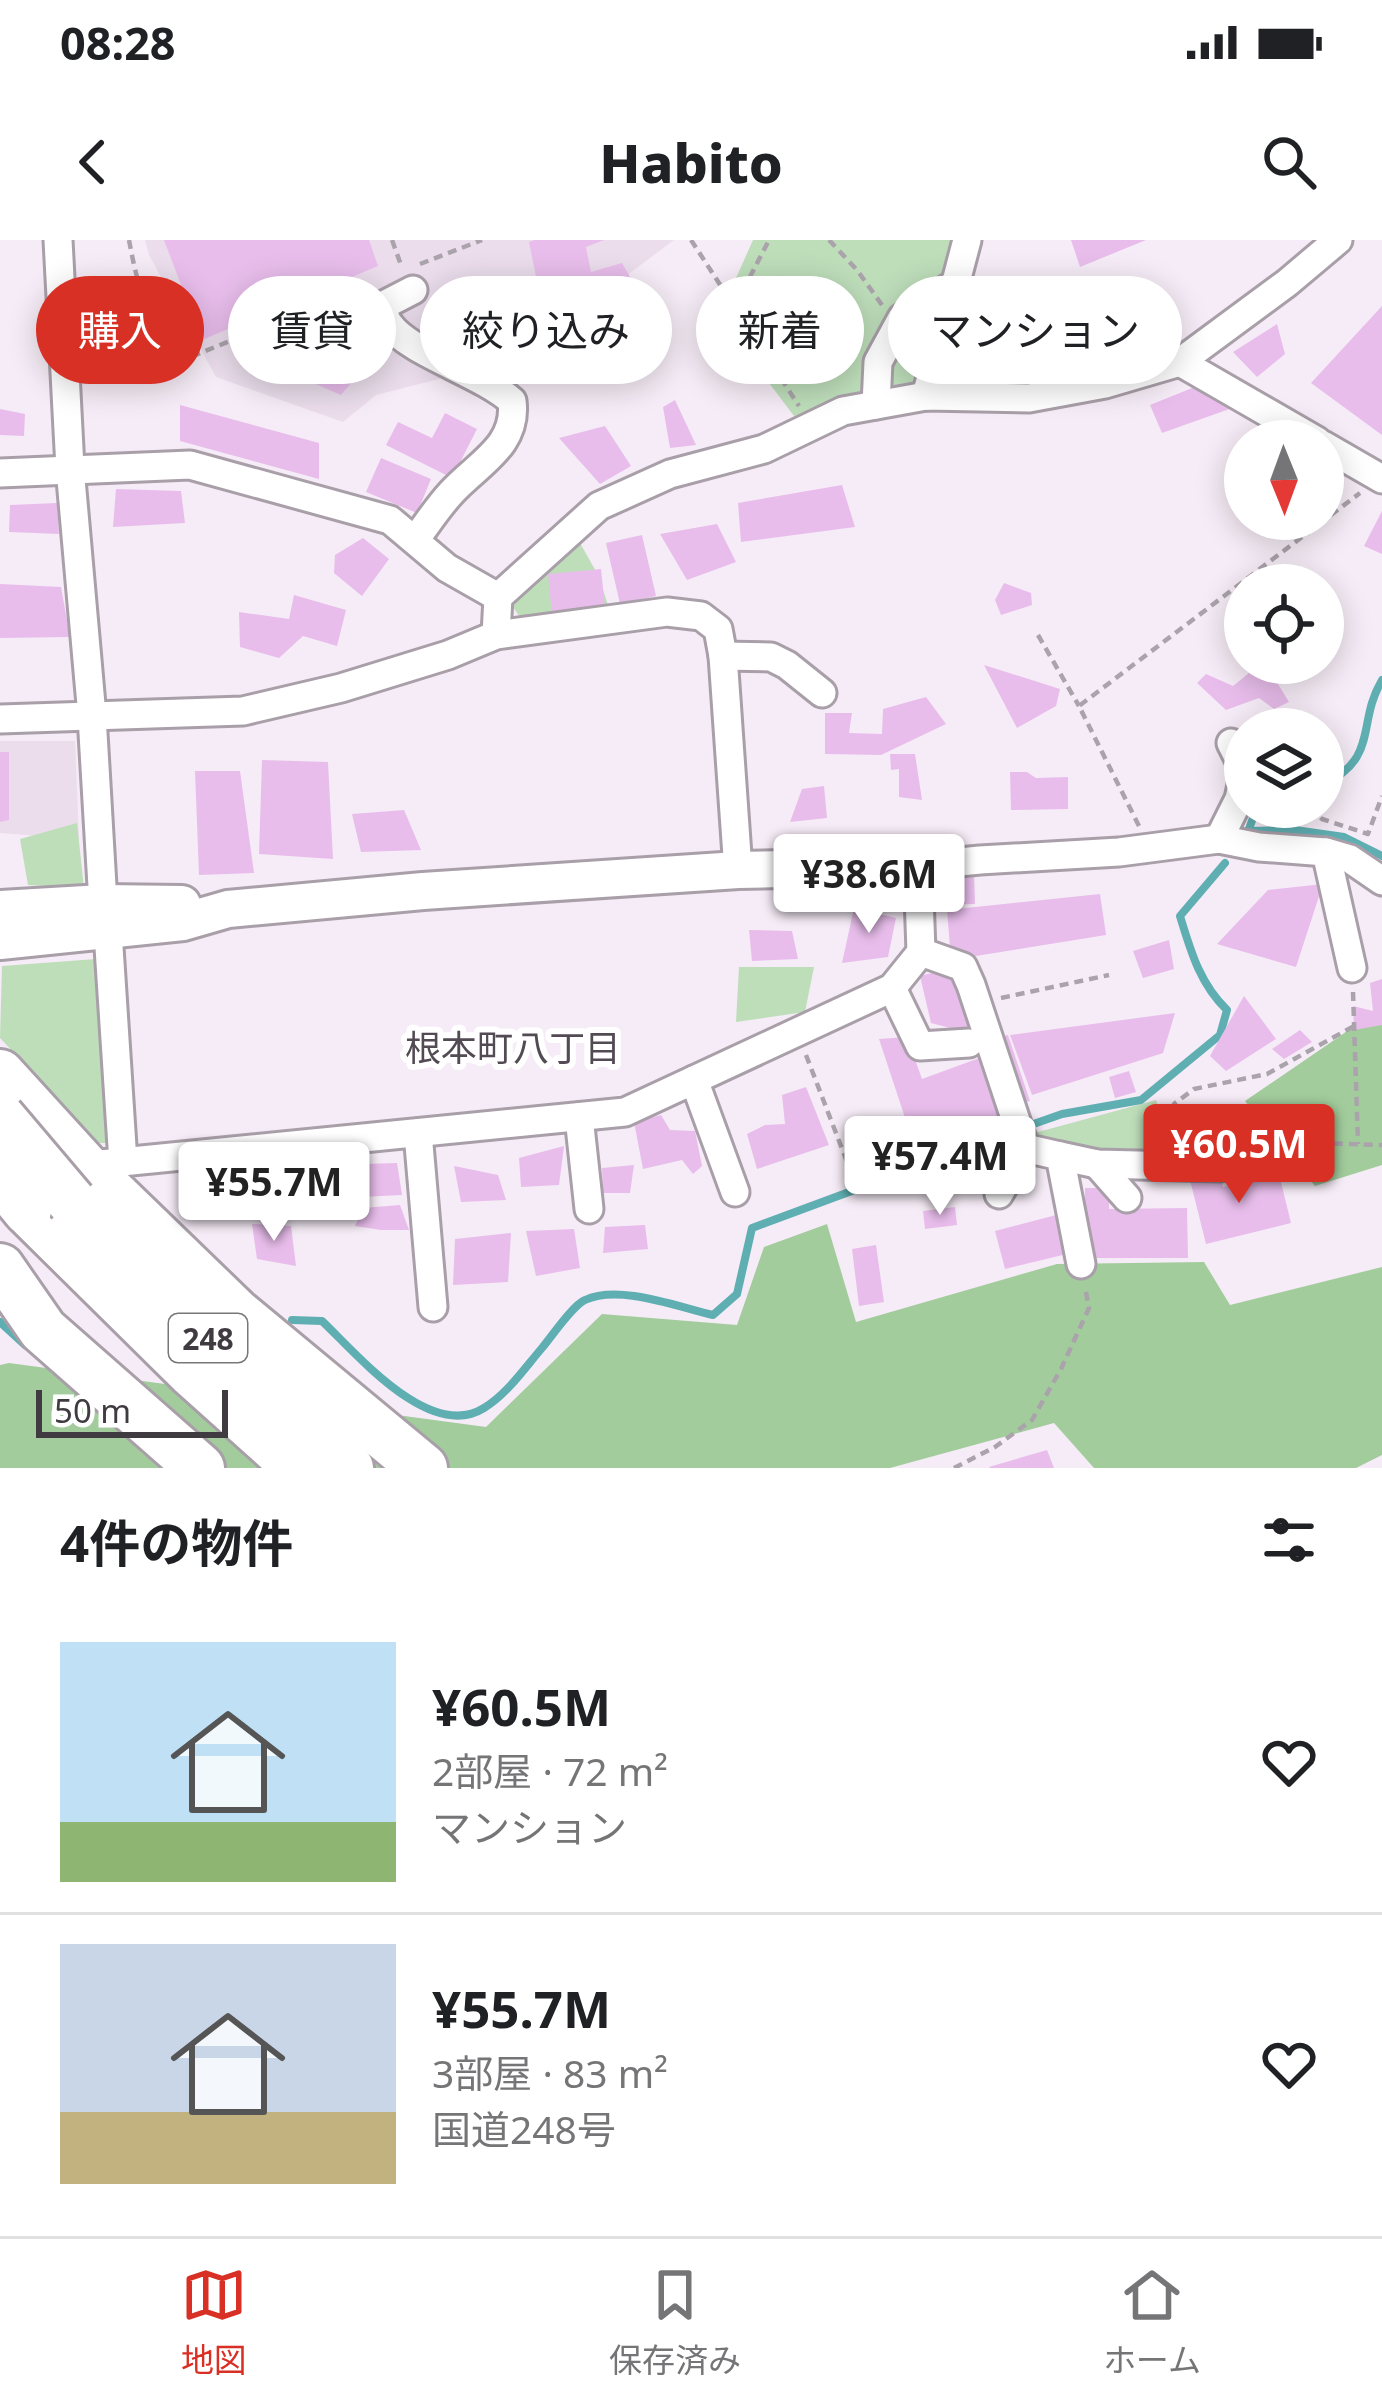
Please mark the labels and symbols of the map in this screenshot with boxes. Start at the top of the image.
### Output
north arrow [1224,420,1344,540]
pin: ¥38.6M [771,834,967,936]
district label: 根本町八丁目 [405,1023,621,1072]
pin: ¥60.5M [1141,1104,1337,1206]
pin: ¥57.4M [842,1116,1038,1218]
pin: ¥55.7M [176,1142,372,1244]
road number: 248 [169,1314,247,1362]
scale bar [36,1384,228,1437]

